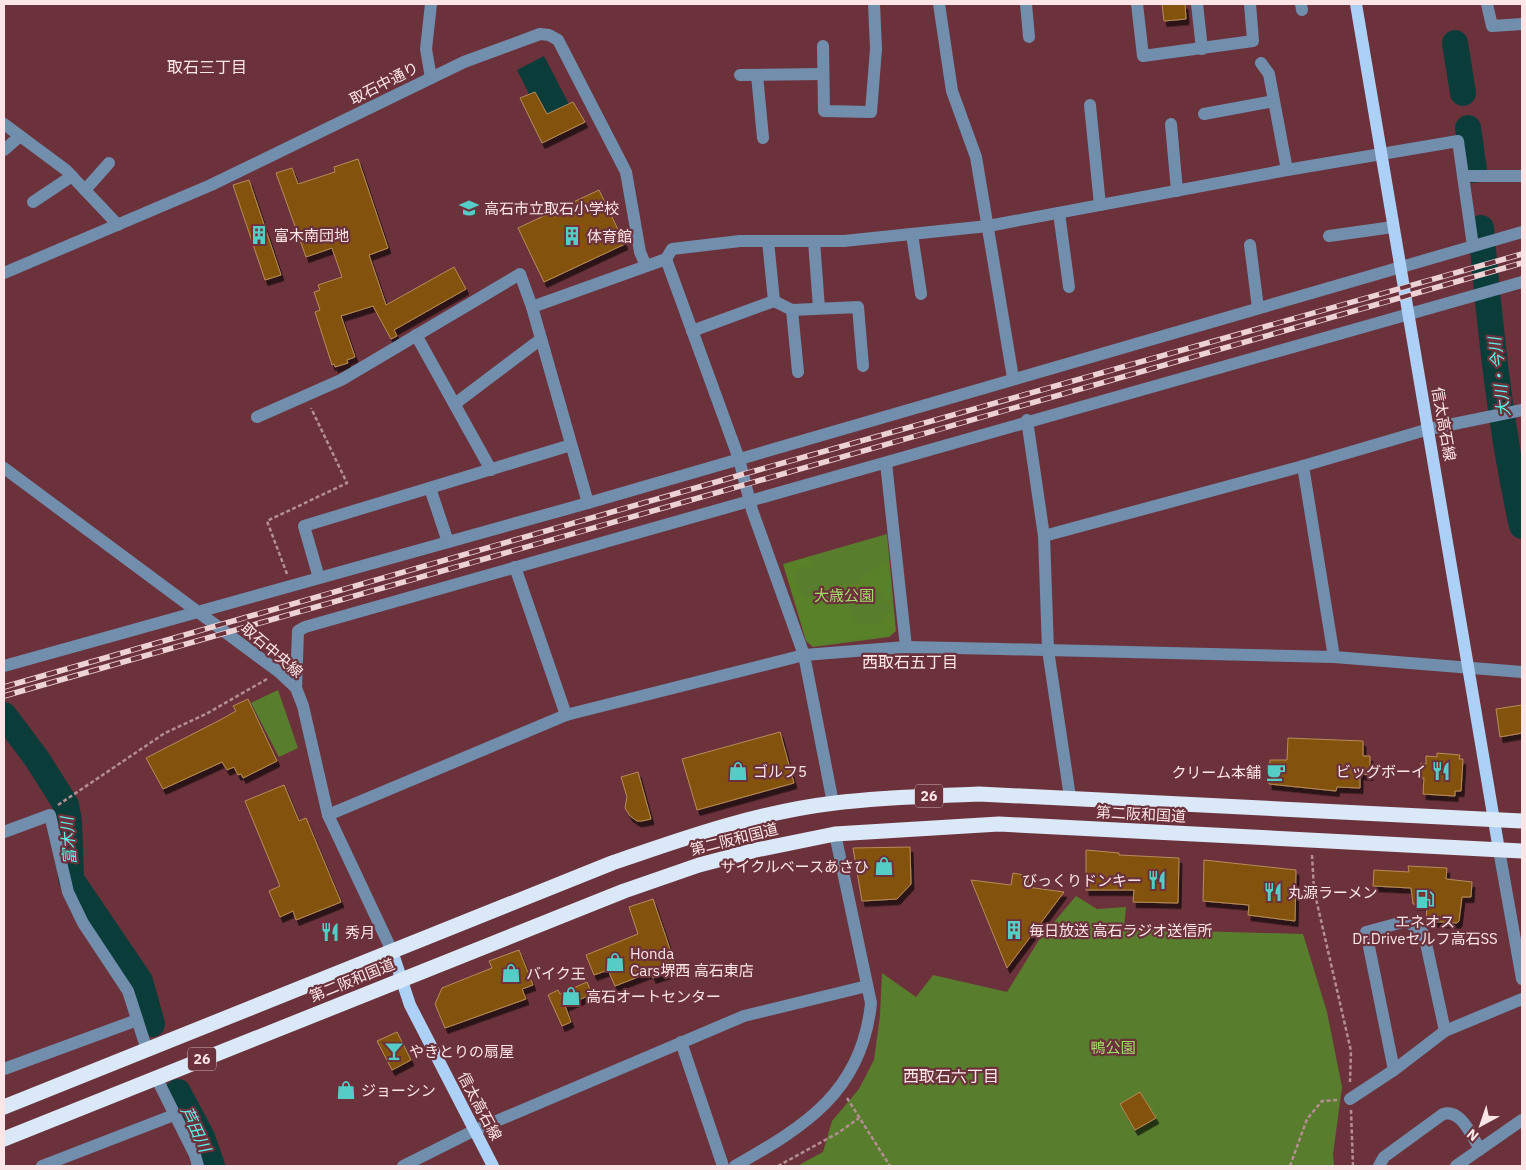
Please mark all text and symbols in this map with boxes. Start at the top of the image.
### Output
district label: 取石三丁目 [167,57,247,77]
street label: 取石中通り [346,58,422,108]
school or university icon: 高石市立取石小学校 [458,197,480,219]
place label: 高石市立取石小学校 [484,199,619,218]
building icon: 富木南団地 [248,224,270,246]
building icon: 体育館 [561,225,583,247]
place label: 富木南団地 [274,226,349,245]
place label: 体育館 [587,227,632,246]
water label: 大川・今川 [1484,334,1514,418]
street label: 信太高石線 [1428,385,1460,463]
park label: 大歳公園 [814,586,874,605]
street label: 取石中央線 [237,619,307,681]
district label: 西取石五丁目 [862,652,958,672]
shop icon: ゴルフ5 [727,760,749,782]
restaurant icon: ビッグボーイ [1430,760,1452,782]
cafe icon: クリーム本舗 [1265,761,1287,783]
place label: ゴルフ5 [753,762,807,781]
place label: ビッグボーイ [1336,762,1426,781]
place label: クリーム本舗 [1171,763,1261,782]
road number: 26 [915,784,943,808]
street label: 第二阪和国道 [1096,802,1186,826]
water label: 富木川 [56,814,80,866]
street label: 第二阪和国道 [688,819,780,859]
shop icon: サイクルベースあさひ [873,855,895,877]
place label: サイクルベースあさひ [720,857,869,876]
restaurant icon: びっくりドンキー [1146,869,1168,891]
place label: びっくりドンキー [1022,871,1142,890]
restaurant icon: 丸源ラーメン [1262,881,1284,903]
place label: 丸源ラーメン [1288,883,1377,902]
fuel station icon: エネオス Dr.Driveセルフ高石SS [1414,888,1436,910]
place label: エネオス Dr.Driveセルフ高石SS [1352,912,1498,948]
building icon: 毎日放送 高石ラジオ送信所 [1003,919,1025,941]
restaurant icon: 秀月 [319,921,341,943]
place label: 毎日放送 高石ラジオ送信所 [1029,921,1212,940]
place label: 秀月 [345,923,375,942]
place label: Honda Cars堺西 高石東店 [630,944,754,980]
shop icon: Honda Cars堺西 高石東店 [604,951,626,973]
street label: 第二阪和国道 [307,954,397,1006]
shop icon: バイク王 [500,962,522,984]
place label: バイク王 [526,964,586,983]
shop icon: 高石オートセンター [560,985,582,1007]
place label: 高石オートセンター [586,987,721,1006]
park label: 鴨公園 [1090,1038,1136,1057]
bar icon: やきとりの扇屋 [383,1040,405,1062]
place label: やきとりの扇屋 [409,1042,514,1061]
road number: 26 [188,1048,216,1070]
district label: 西取石六丁目 [903,1066,999,1086]
street label: 信太高石線 [454,1068,506,1144]
shop icon: ジョーシン [335,1079,357,1101]
place label: ジョーシン [361,1081,436,1100]
north arrow [1456,1100,1506,1150]
water label: 芦田川 [177,1103,216,1157]
text: N [1463,1125,1482,1145]

